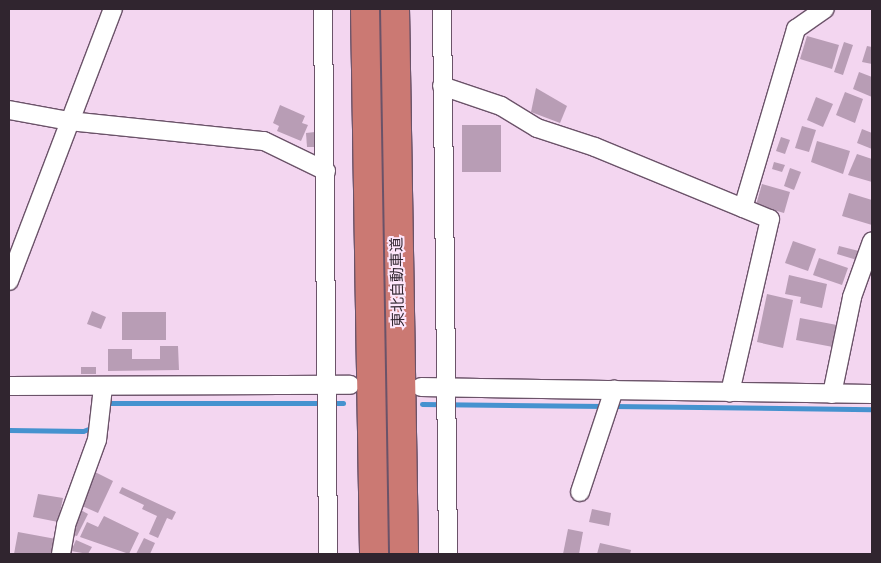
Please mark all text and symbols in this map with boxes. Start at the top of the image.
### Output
street label: 東北自動車道 [388,237,408,327]

